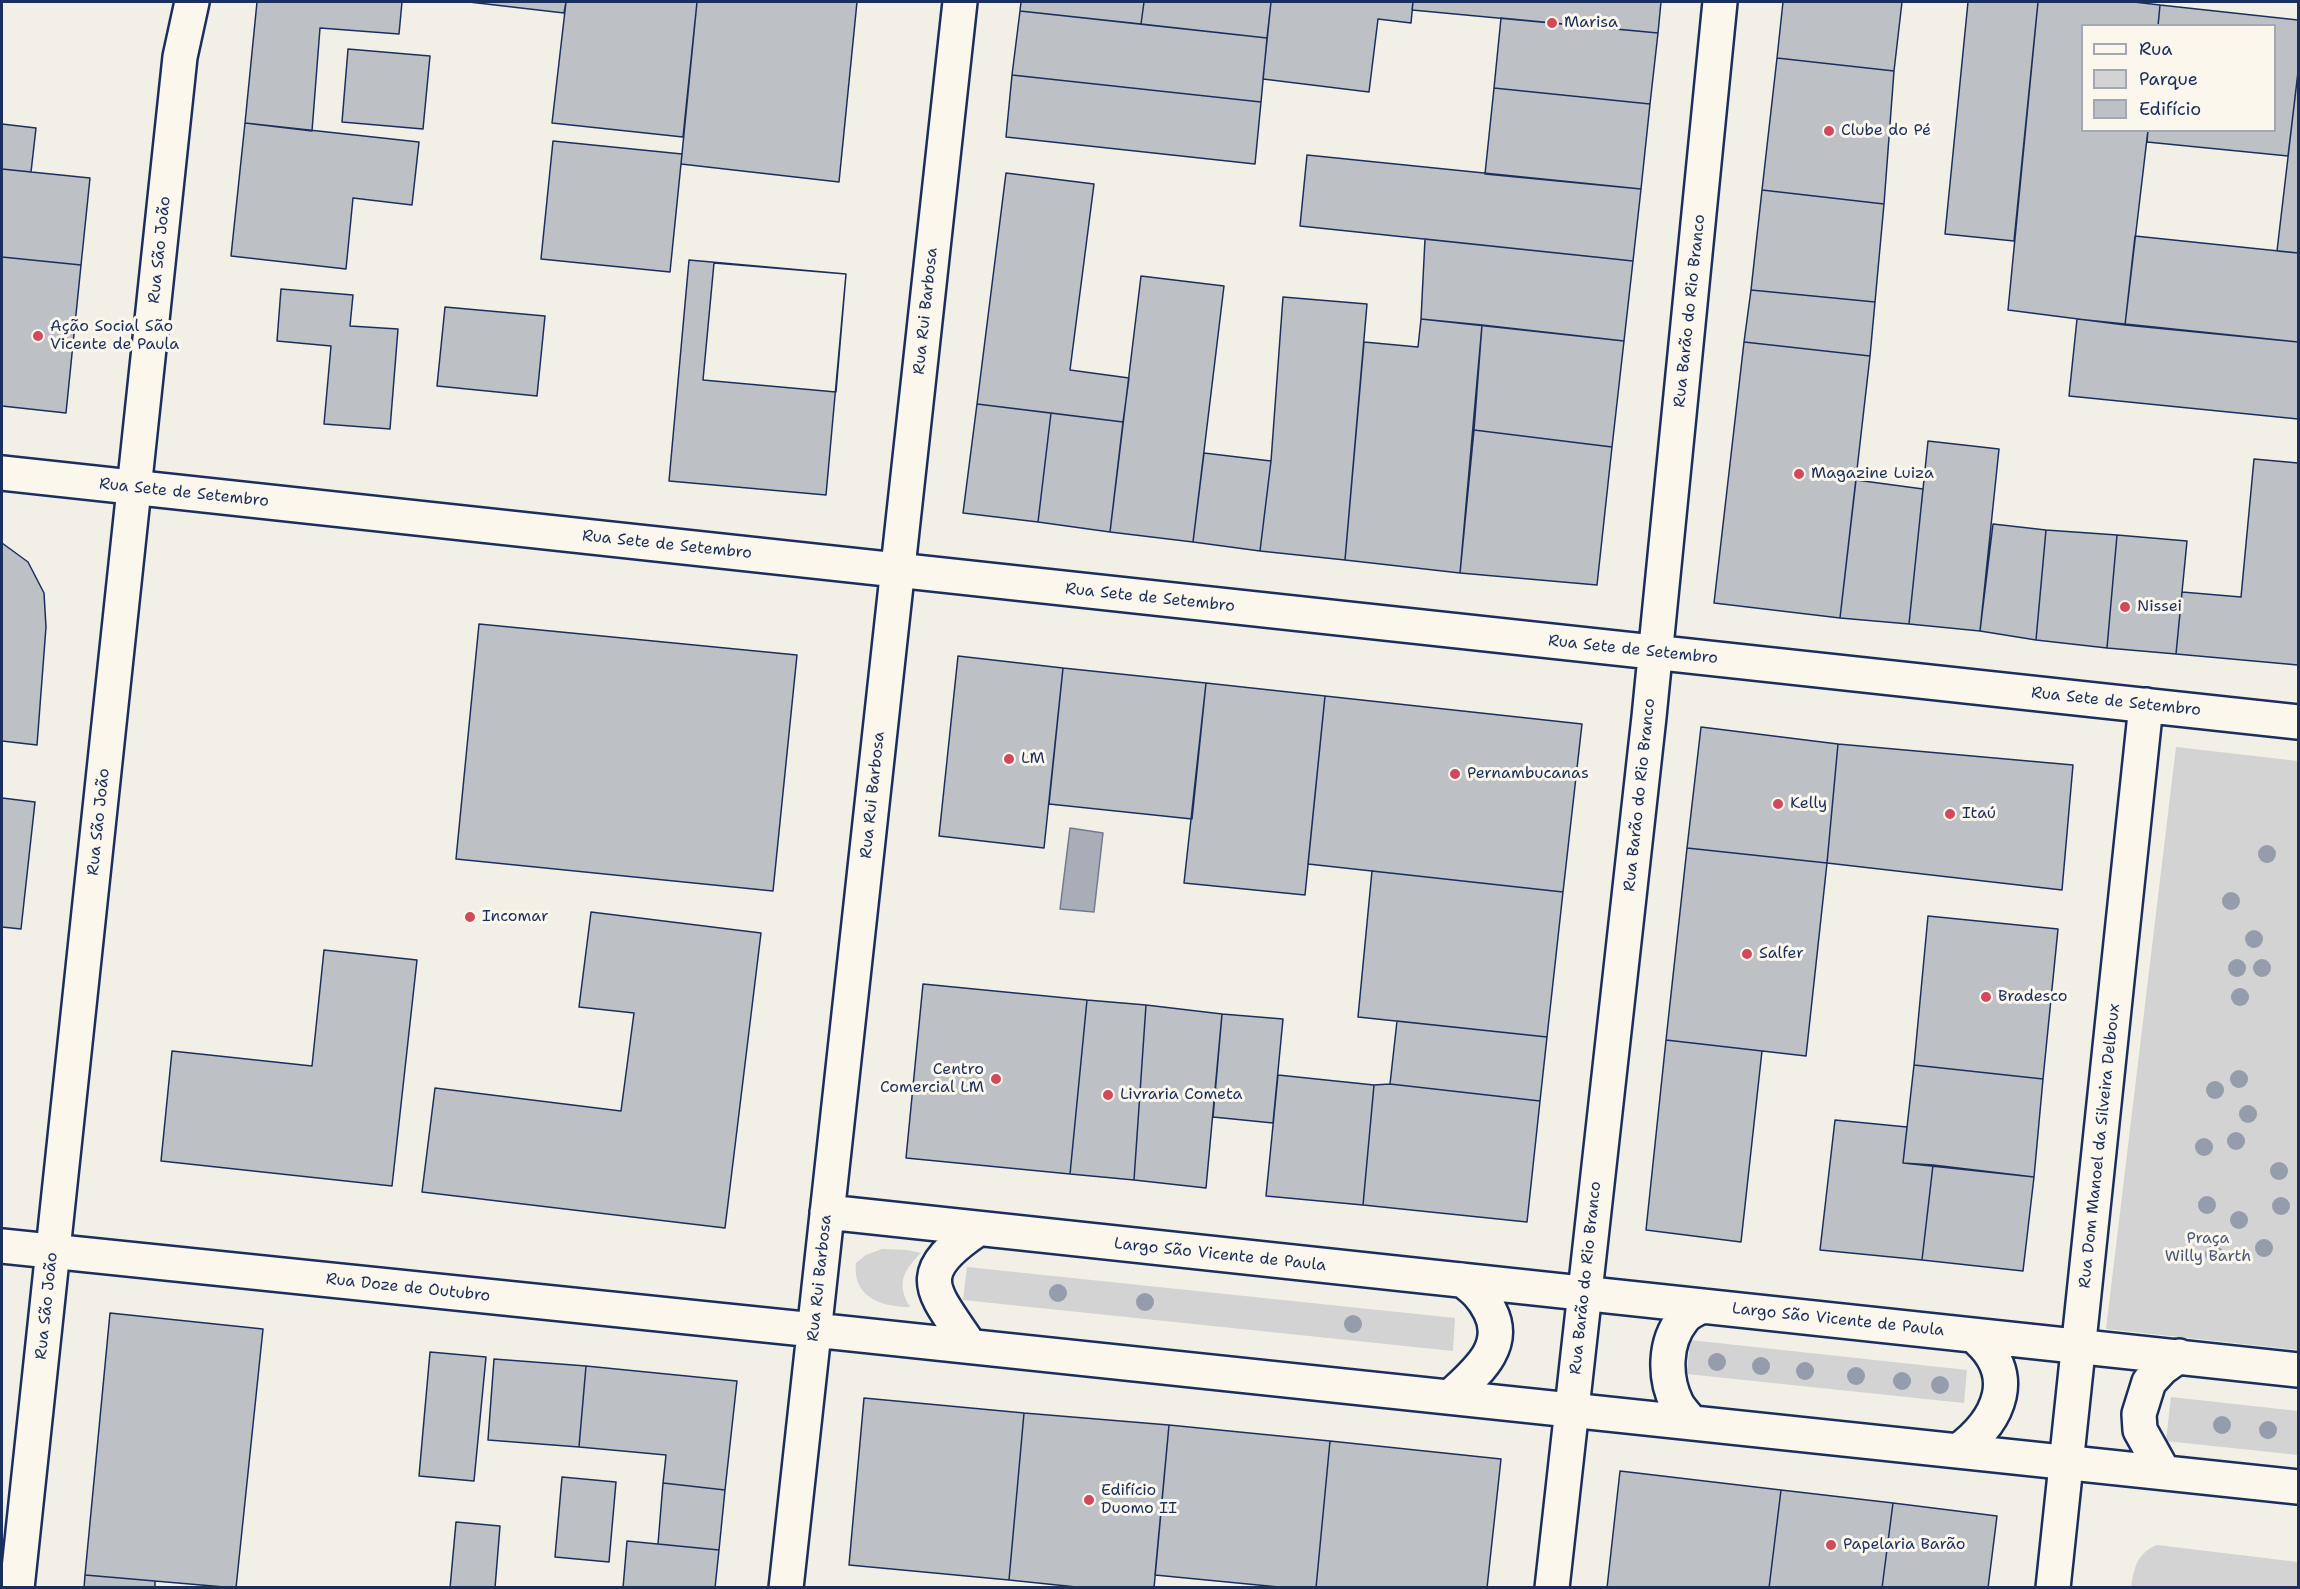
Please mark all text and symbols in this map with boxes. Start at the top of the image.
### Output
place label: Marisa [1564,13,1618,33]
marker: Marisa [1545,16,1559,30]
legend [2081,24,2276,132]
text: Rua [2139,37,2172,61]
text: Parque [2139,67,2198,91]
text: Edifício [2139,97,2201,121]
place label: Clube do Pé [1841,121,1931,141]
marker: Clube do Pé [1822,124,1836,138]
street label: Rua São João [145,195,175,305]
street label: Rua Barão do Rio Branco [1670,214,1710,408]
street label: Rua Rui Barbosa [910,247,942,375]
place label: Ação Social São Vicente de Paula [50,317,179,355]
marker: Ação Social São Vicente de Paula [31,329,45,343]
place label: Magazine Luiza [1811,464,1934,484]
marker: Magazine Luiza [1792,467,1806,481]
street label: Rua Sete de Setembro [98,475,270,511]
street label: Rua Sete de Setembro [581,527,753,563]
street label: Rua Sete de Setembro [1064,580,1236,616]
place label: Nissei [2137,597,2182,617]
marker: Nissei [2118,600,2132,614]
street label: Rua Sete de Setembro [1547,632,1719,668]
street label: Rua Sete de Setembro [2030,684,2202,720]
street label: Rua Barão do Rio Branco [1620,698,1660,892]
street label: Rua Rui Barbosa [857,731,889,859]
place label: LM [1021,749,1045,769]
marker: LM [1002,752,1016,766]
place label: Pernambucanas [1467,764,1589,784]
street label: Rua São João [84,767,114,877]
marker: Pernambucanas [1448,767,1462,781]
place label: Kelly [1790,794,1827,814]
marker: Kelly [1771,797,1785,811]
place label: Itaú [1962,804,1996,824]
marker: Itaú [1943,807,1957,821]
place label: Incomar [482,907,549,927]
marker: Incomar [463,910,477,924]
place label: Salfer [1759,944,1804,964]
marker: Salfer [1740,947,1754,961]
place label: Bradesco [1998,987,2068,1007]
marker: Bradesco [1979,990,1993,1004]
street label: Rua Dom Manoel da Silveira Delboux [2076,1003,2124,1289]
place label: Centro Comercial LM [880,1060,984,1098]
marker: Centro Comercial LM [989,1072,1003,1086]
place label: Livraria Cometa [1120,1085,1242,1105]
marker: Livraria Cometa [1101,1088,1115,1102]
street label: Rua Barão do Rio Branco [1566,1181,1606,1375]
street label: Rua Rui Barbosa [804,1214,836,1342]
park label: Praça Willy Barth [2165,1229,2251,1267]
street label: Largo São Vicente de Paula [1113,1234,1327,1276]
street label: Rua São João [32,1251,62,1361]
street label: Rua Doze de Outubro [325,1270,491,1306]
street label: Largo São Vicente de Paula [1731,1299,1945,1341]
place label: Edifício Duomo II [1101,1481,1177,1519]
marker: Edifício Duomo II [1082,1493,1096,1507]
place label: Papelaria Barão [1843,1535,1966,1555]
marker: Papelaria Barão [1824,1538,1838,1552]

